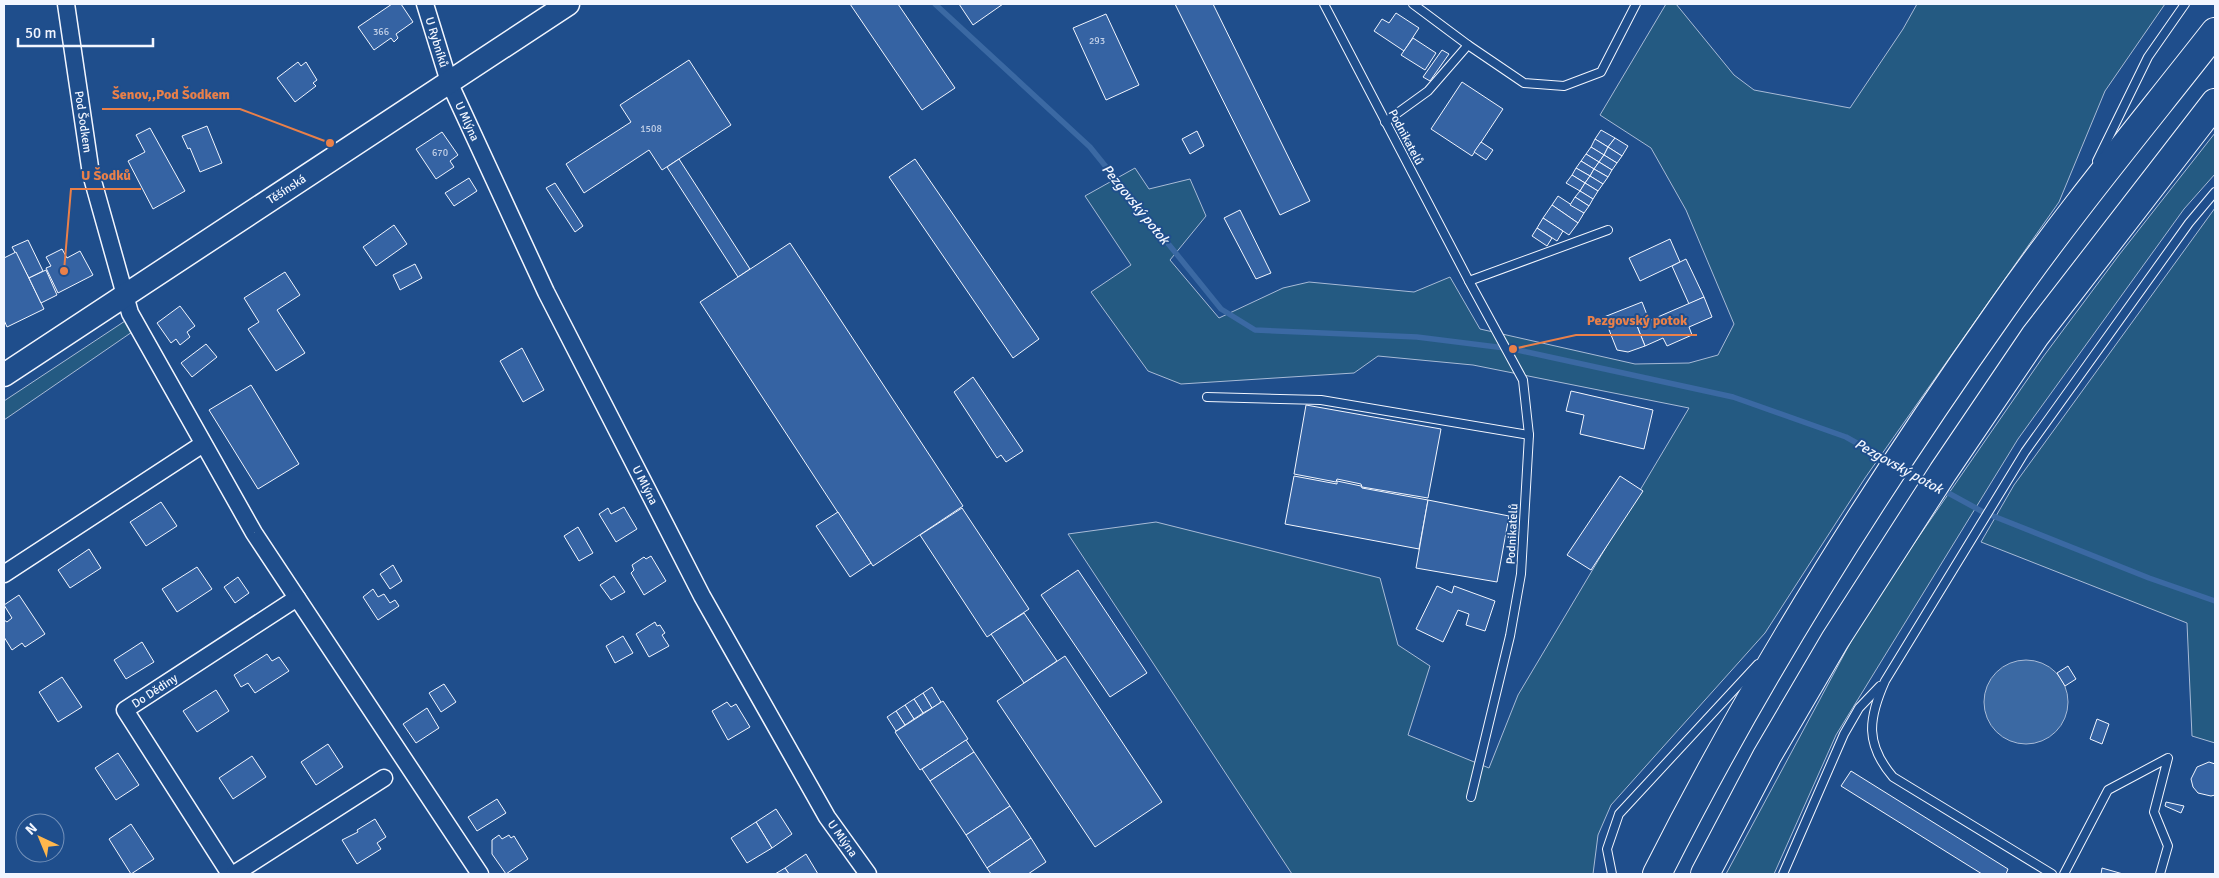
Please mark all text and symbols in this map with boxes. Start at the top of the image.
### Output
scale bar [18,15,152,47]
street label: U Rybníků [421,15,451,69]
text: 50 m [25,24,56,42]
house number: 366 [373,26,389,38]
house number: 293 [1089,35,1105,47]
callout: Šenov,,Pod Šodkem [102,80,240,109]
text: Šenov,,Pod Šodkem [112,86,230,103]
street label: Pod Šodkem [71,90,95,154]
street label: U Mlýna [451,99,482,144]
street label: Podnikatelů [1385,107,1426,168]
house number: 1508 [640,123,662,135]
house number: 670 [432,147,448,159]
callout: U Šodků [71,160,141,189]
water label: Pezgovský potok [1098,161,1174,249]
text: U Šodků [81,167,131,184]
street label: Těšínská [264,171,309,208]
callout: Pezgovský potok [1576,306,1697,335]
text: Pezgovský potok [1587,312,1688,329]
water label: Pezgovský potok [1852,435,1947,499]
street label: U Mlýna [628,463,661,507]
street label: Podnikatelů [1503,503,1522,565]
street label: Do Dědiny [129,670,181,712]
north arrow [15,813,65,863]
street label: U Mlýna [824,817,860,860]
text: N [22,820,41,839]

